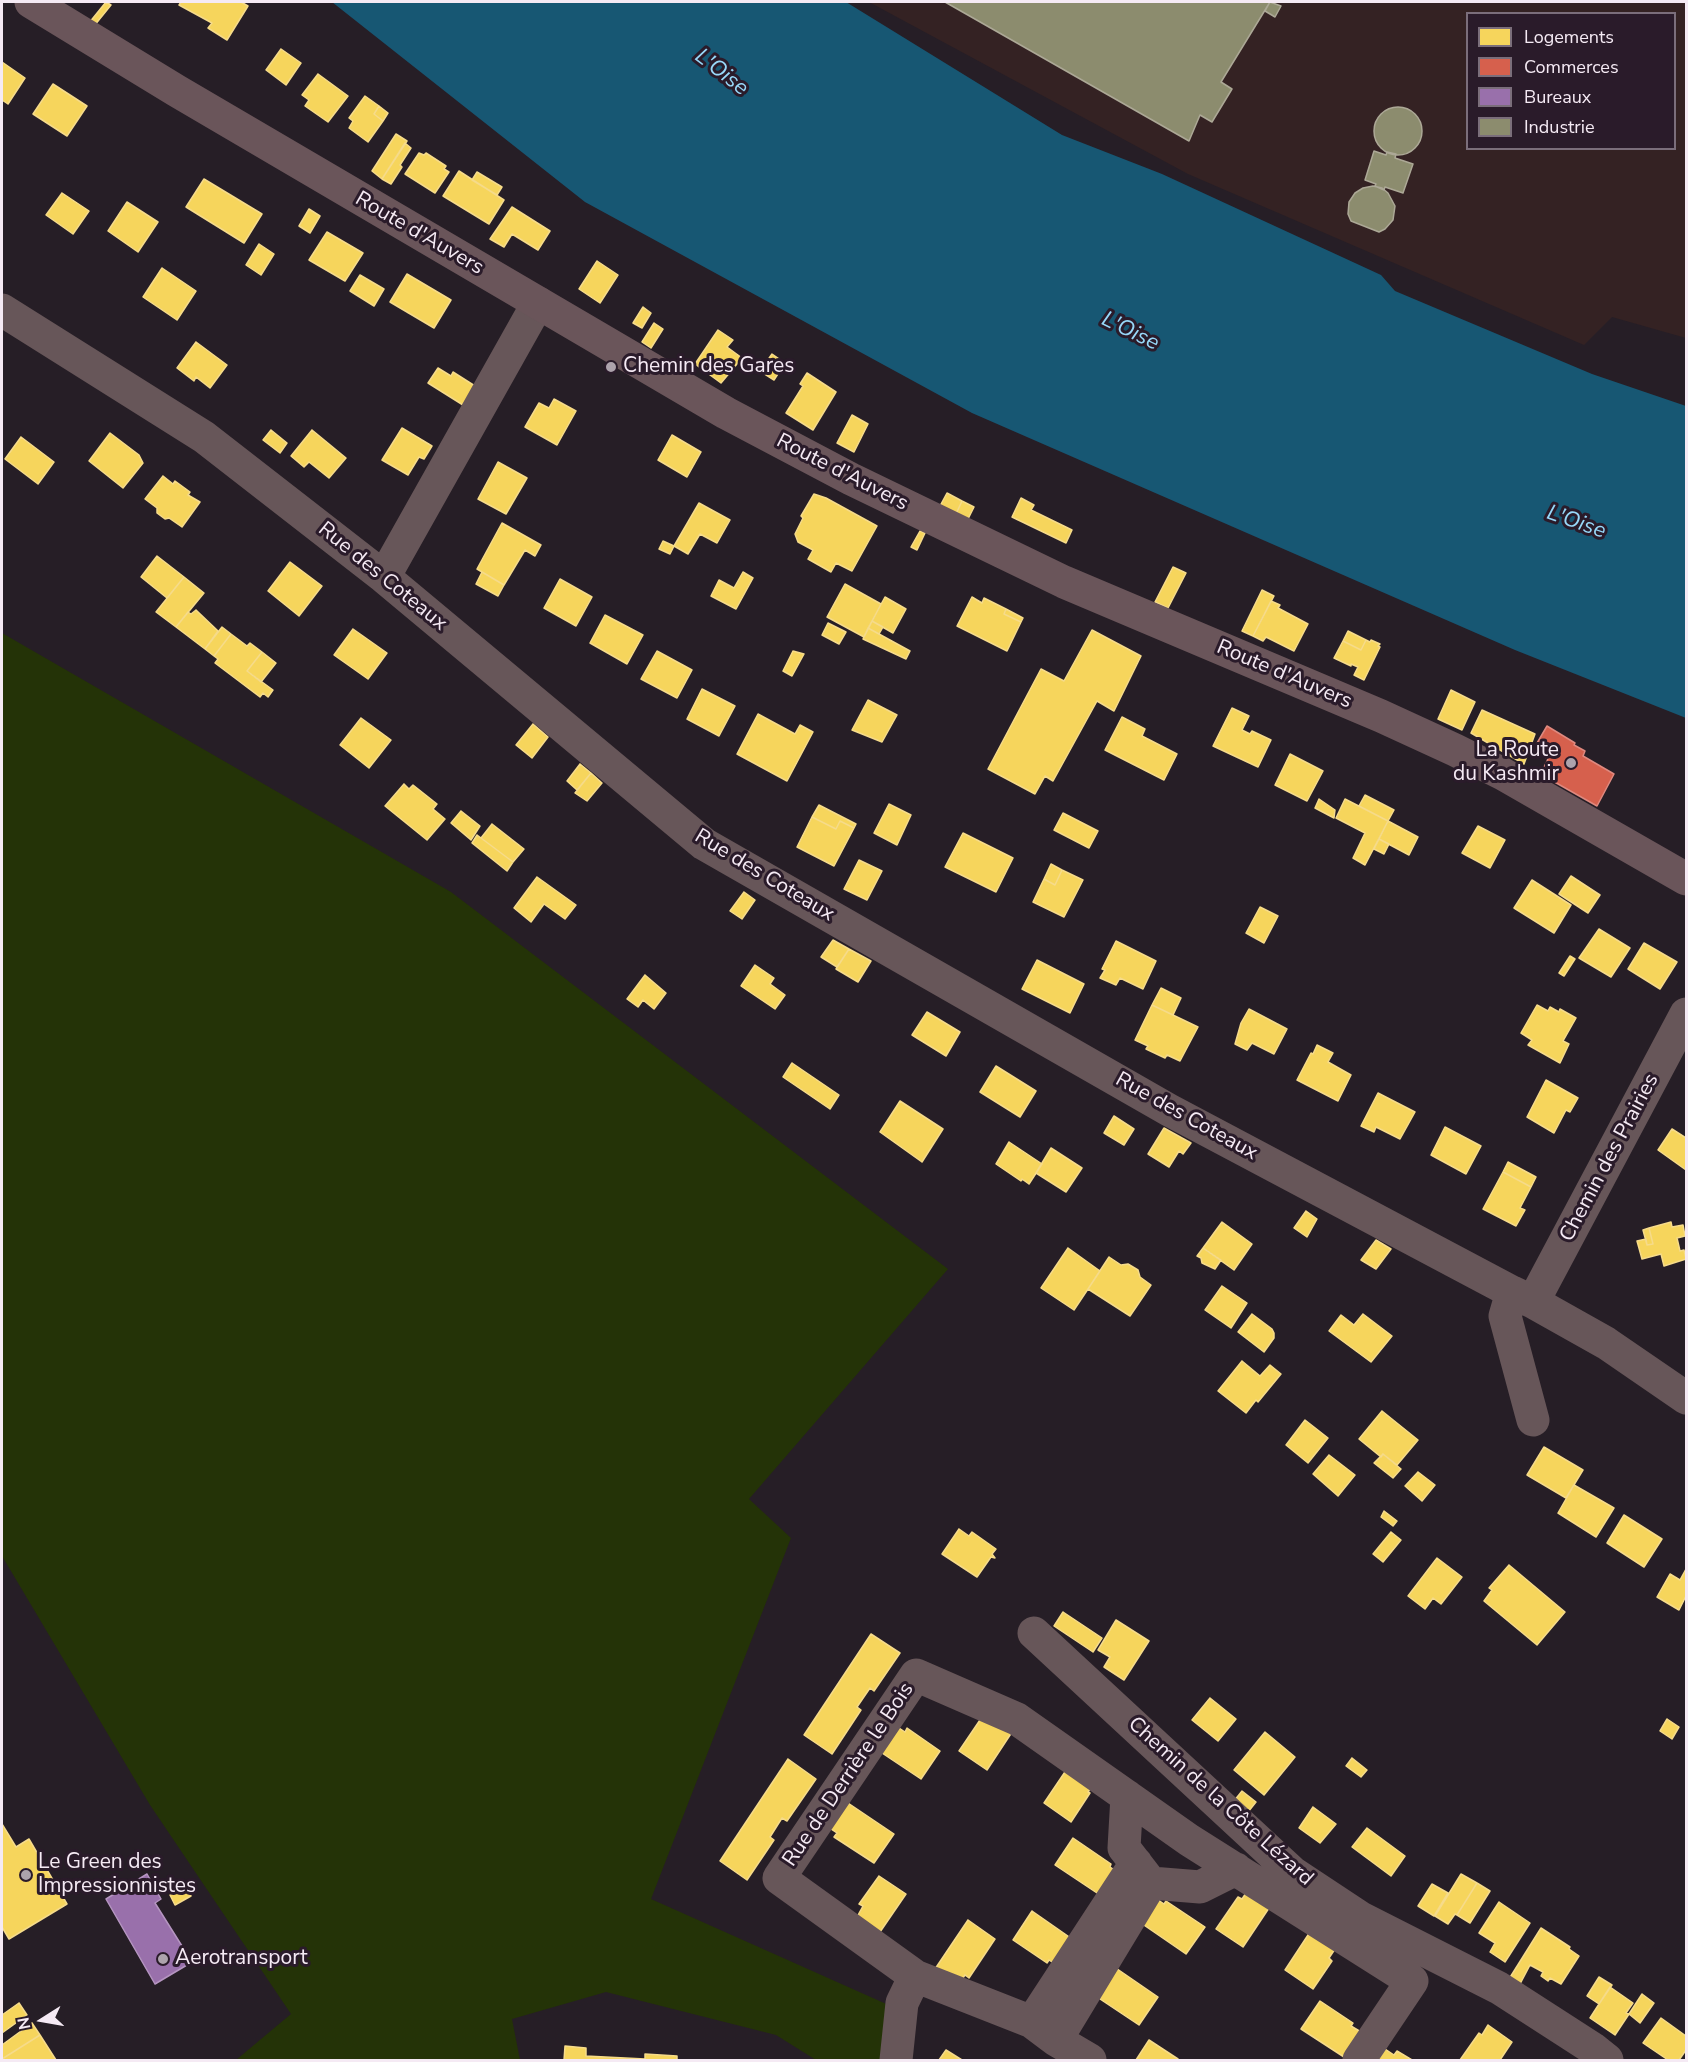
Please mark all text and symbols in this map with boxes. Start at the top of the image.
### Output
legend [1466,12,1676,150]
text: Logements [1524,25,1614,49]
water label: L'Oise [689,44,753,102]
text: Commerces [1524,55,1619,79]
text: Bureaux [1524,85,1591,109]
text: Industrie [1524,115,1595,139]
street label: Route d'Auvers [350,187,488,281]
water label: L'Oise [1097,307,1163,357]
place label: Chemin des Gares [623,354,794,380]
marker: Chemin des Gares [604,360,618,374]
street label: Route d'Auvers [772,429,912,517]
water label: L'Oise [1543,501,1609,545]
street label: Rue des Coteaux [312,517,452,637]
street label: Route d'Auvers [1213,635,1355,715]
place label: La Route du Kashmir [1453,738,1559,788]
marker: La Route du Kashmir [1564,756,1578,770]
street label: Rue des Coteaux [690,824,838,928]
street label: Rue des Coteaux [1111,1068,1261,1166]
street label: Chemin des Prairies [1555,1070,1665,1246]
street label: Rue de Derrière le Bois [778,1678,920,1872]
street label: Chemin de la Côte Lézard [1122,1712,1318,1892]
place label: Le Green des Impressionnistes [38,1850,196,1900]
marker: Le Green des Impressionnistes [19,1868,33,1882]
place label: Aerotransport [175,1946,308,1972]
marker: Aerotransport [156,1952,170,1966]
north arrow [12,1990,72,2050]
text: N [12,2015,36,2031]

